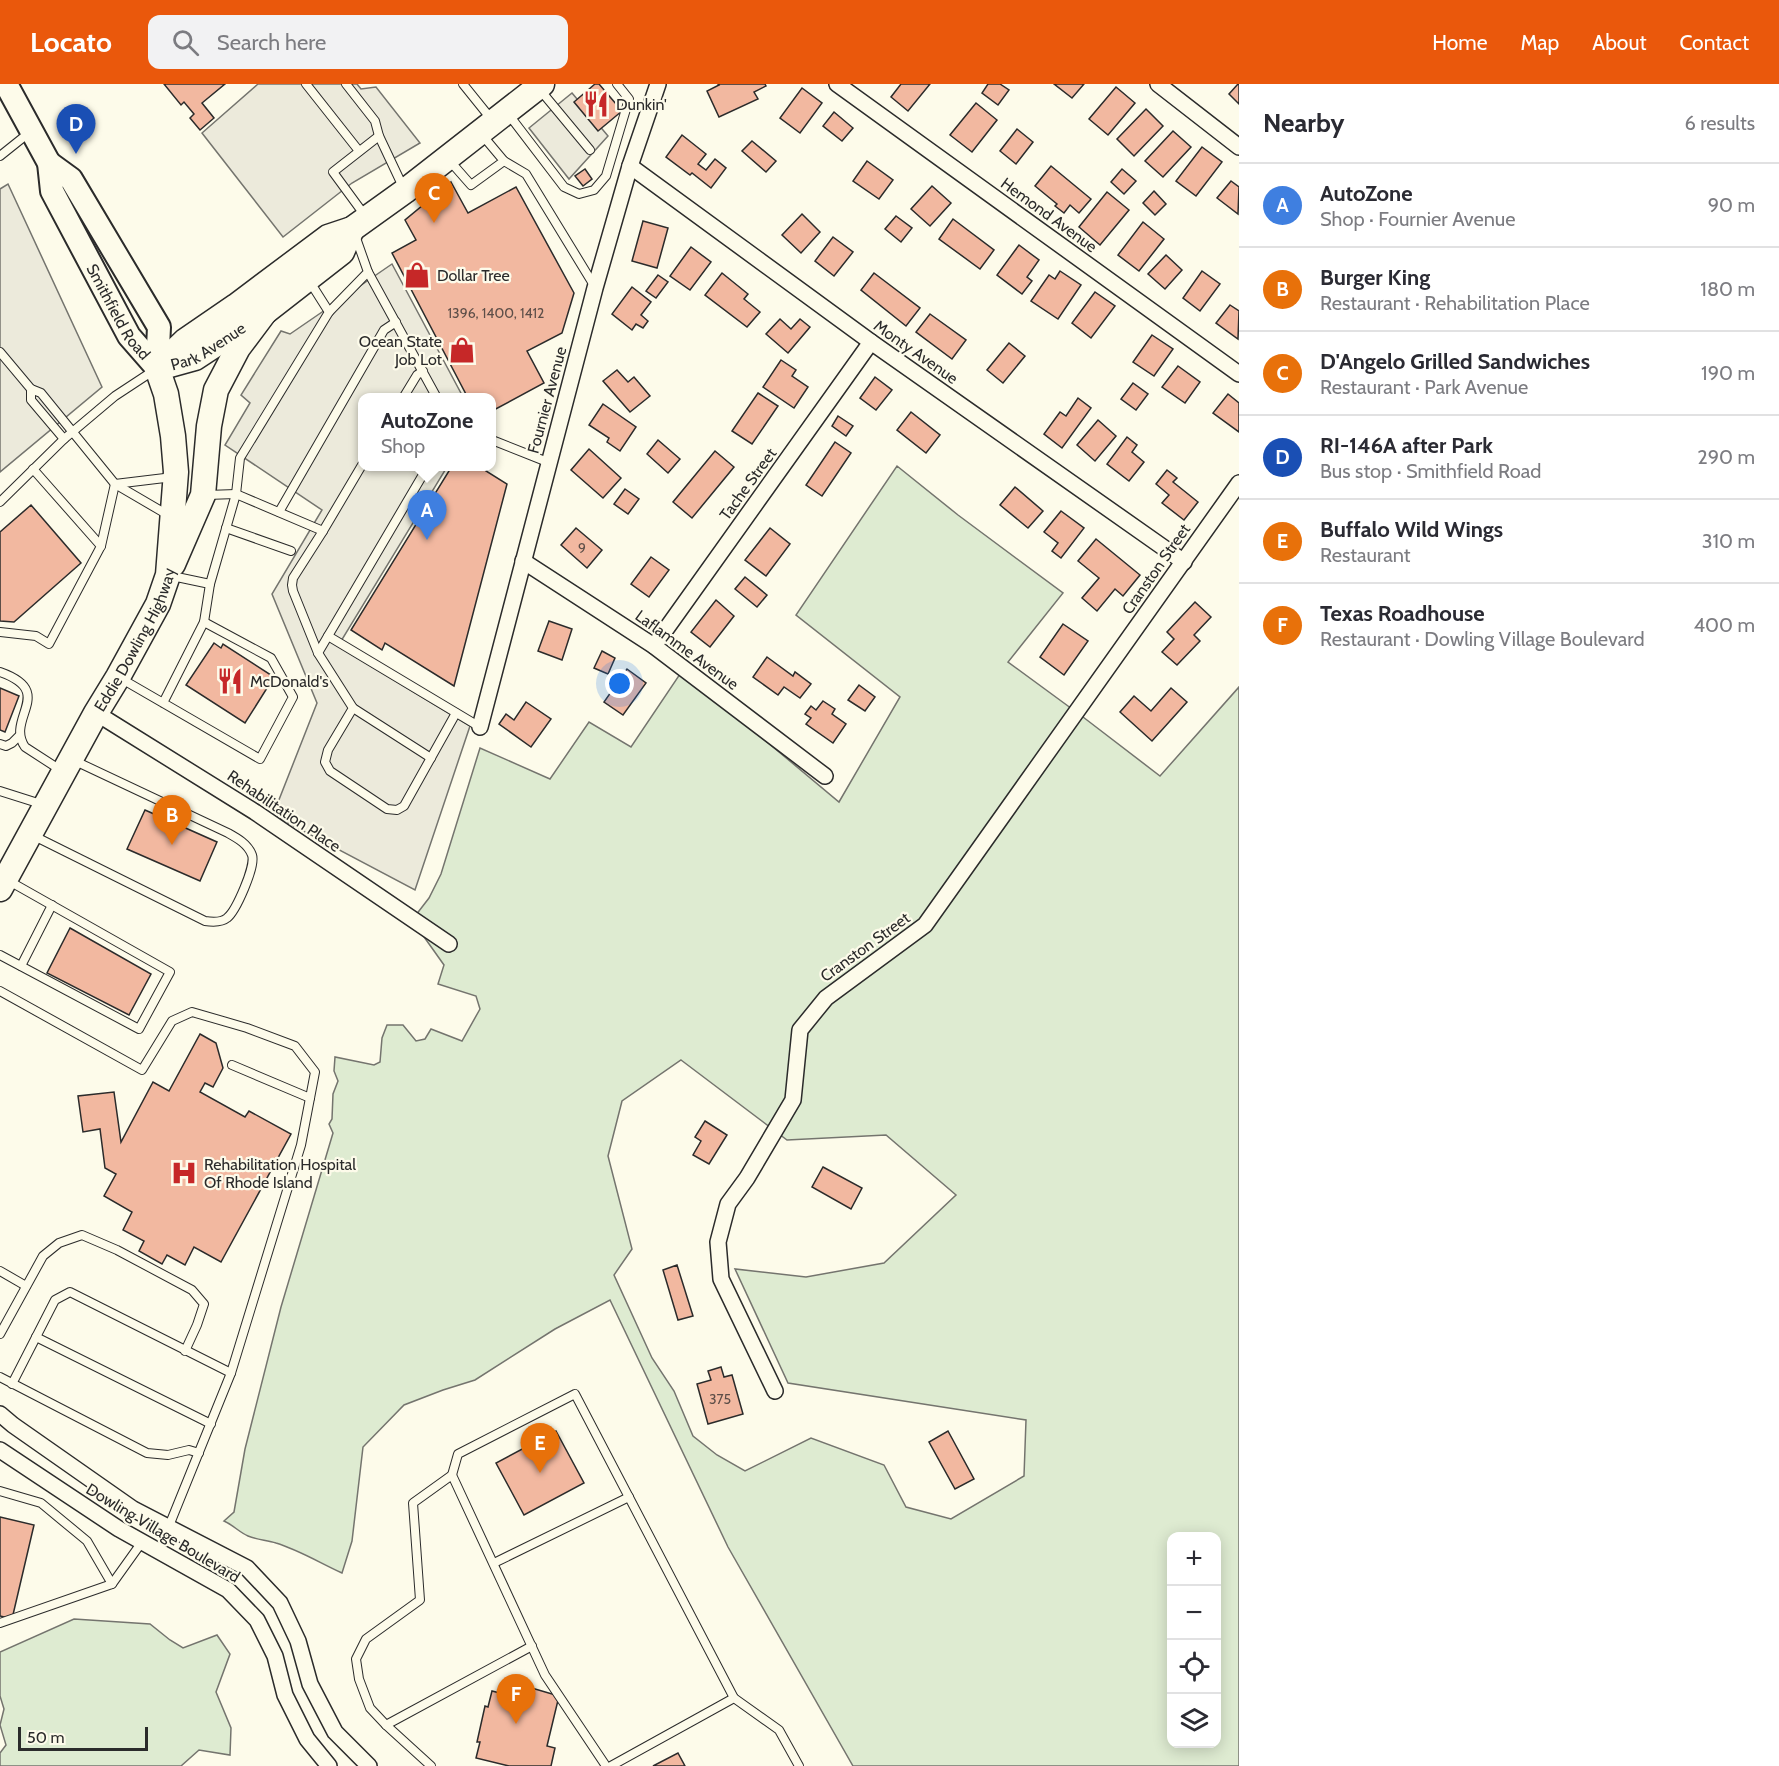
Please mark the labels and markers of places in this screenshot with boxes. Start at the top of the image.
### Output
restaurant icon: Dunkin' [581,89,611,119]
place label: Dunkin' [616,95,667,114]
pin: D [56,104,96,154]
pin: C [414,174,454,223]
shop icon: Dollar Tree [402,260,432,290]
place label: Dollar Tree [437,266,510,285]
place label: Ocean State Job Lot [359,332,443,369]
shop icon: Ocean State Job Lot [447,335,477,365]
pin: A [408,490,446,540]
restaurant icon: McDonald's [215,666,245,696]
place label: McDonald's [250,672,329,691]
pin: B [152,796,192,845]
place label: Rehabilitation Hospital Of Rhode Island [204,1155,356,1192]
hospital icon: Rehabilitation Hospital Of Rhode Island [169,1158,199,1188]
pin: E [520,1424,560,1473]
pin: F [496,1674,536,1724]

